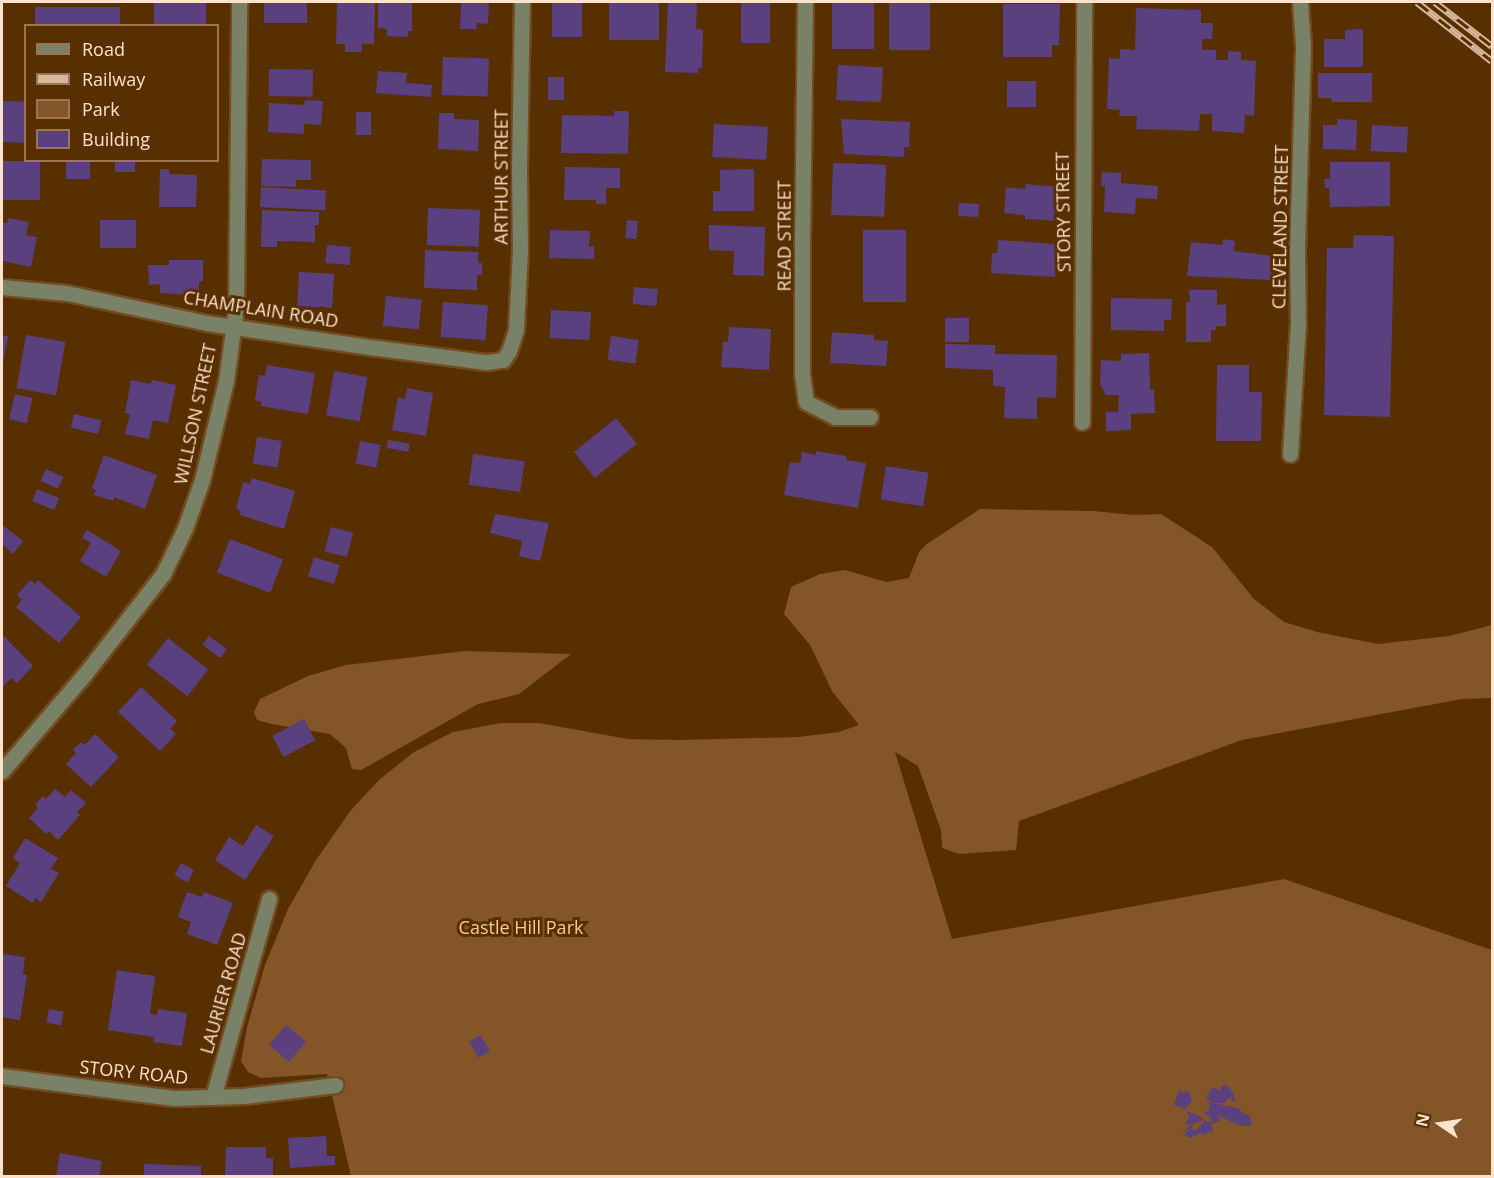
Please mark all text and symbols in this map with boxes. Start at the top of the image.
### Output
legend [24,24,219,162]
text: Road [82,37,125,61]
text: Railway [82,67,145,91]
text: Park [82,97,120,121]
street label: ARTHUR STREET [490,109,512,245]
text: Building [82,127,150,151]
street label: CLEVELAND STREET [1268,145,1292,309]
street label: STORY STREET [1051,152,1075,272]
street label: READ STREET [773,180,795,292]
street label: CHAMPLAIN ROAD [182,286,340,332]
street label: WILLSON STREET [170,342,220,486]
park label: Castle Hill Park [459,916,583,938]
street label: LAURIER ROAD [195,930,251,1056]
street label: STORY ROAD [79,1056,189,1088]
north arrow [1410,1094,1470,1154]
text: N [1410,1111,1435,1129]

